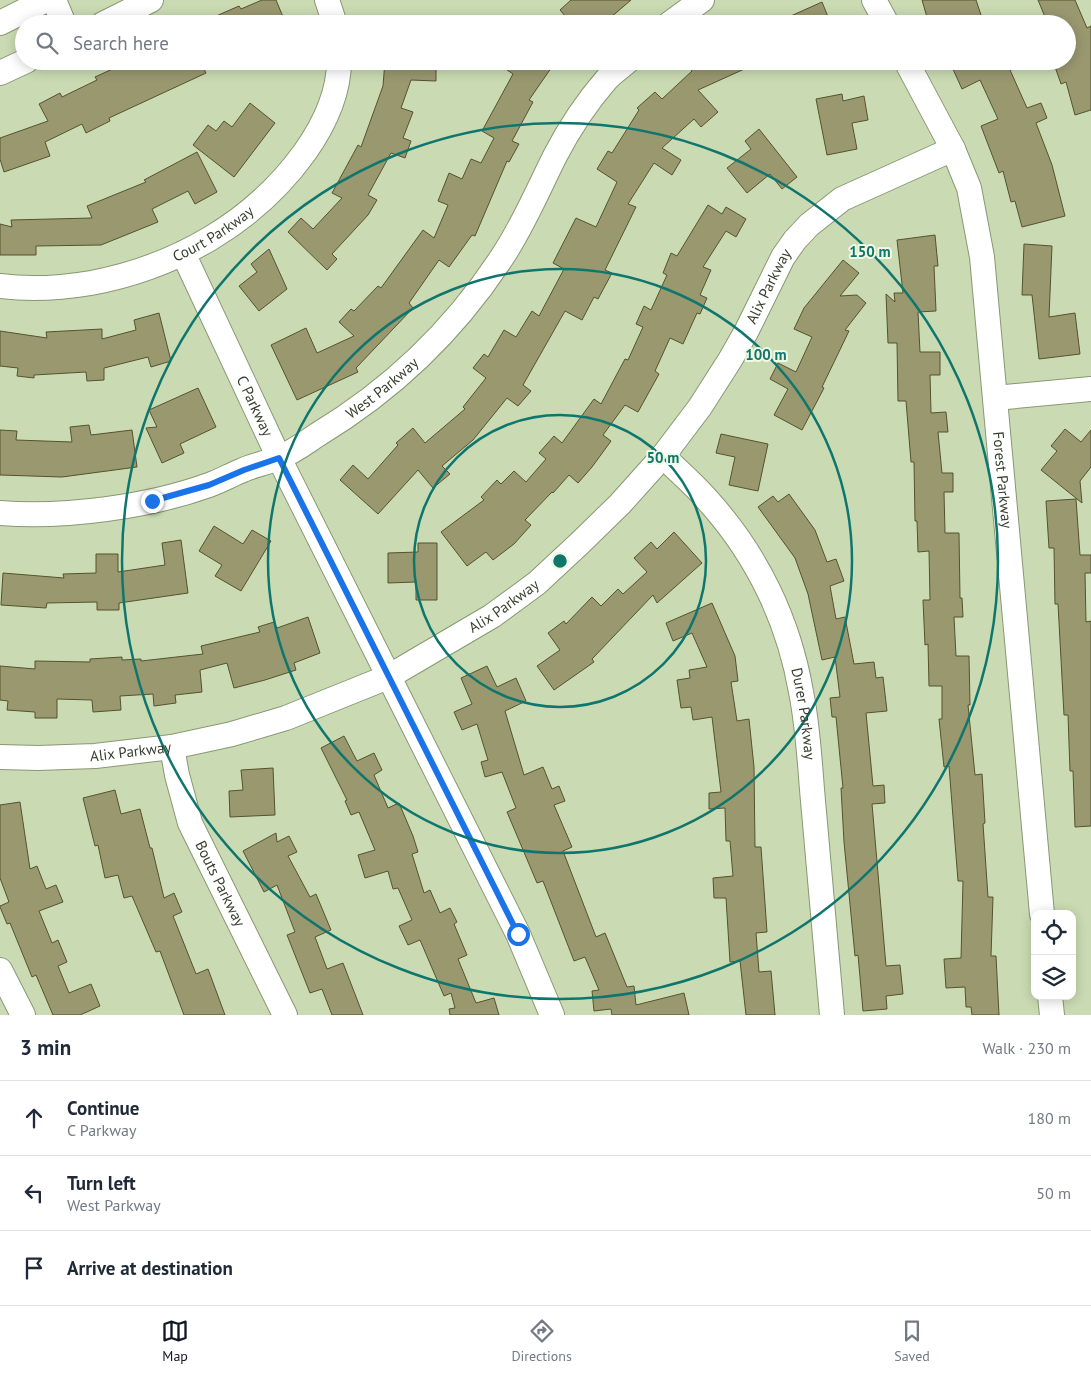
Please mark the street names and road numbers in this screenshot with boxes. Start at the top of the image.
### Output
street label: Court Parkway [169,201,257,266]
street label: Alix Parkway [742,245,795,327]
street label: West Parkway [342,353,422,423]
street label: C Parkway [233,372,278,439]
street label: Forest Parkway [989,431,1017,529]
street label: Alix Parkway [465,575,542,637]
street label: Durer Parkway [787,666,820,761]
street label: Alix Parkway [90,737,172,765]
street label: Bouts Parkway [191,837,250,930]

